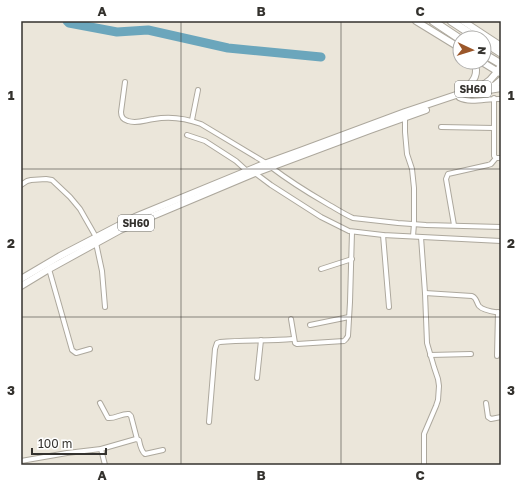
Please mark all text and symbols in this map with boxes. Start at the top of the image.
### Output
text: A [97,3,107,19]
text: B [256,3,266,19]
text: C [415,3,425,19]
north arrow [452,30,492,70]
text: N [476,46,489,55]
road number: SH60 [455,81,491,97]
text: 1 [8,87,15,103]
text: 1 [508,87,515,103]
road number: SH60 [118,215,154,231]
text: 2 [7,235,15,251]
text: 2 [507,235,515,251]
text: 3 [7,382,15,398]
text: 3 [507,382,515,398]
scale bar [32,430,106,456]
text: 100 m [38,436,72,451]
text: A [97,467,107,483]
text: B [256,467,266,483]
text: C [415,467,425,483]

